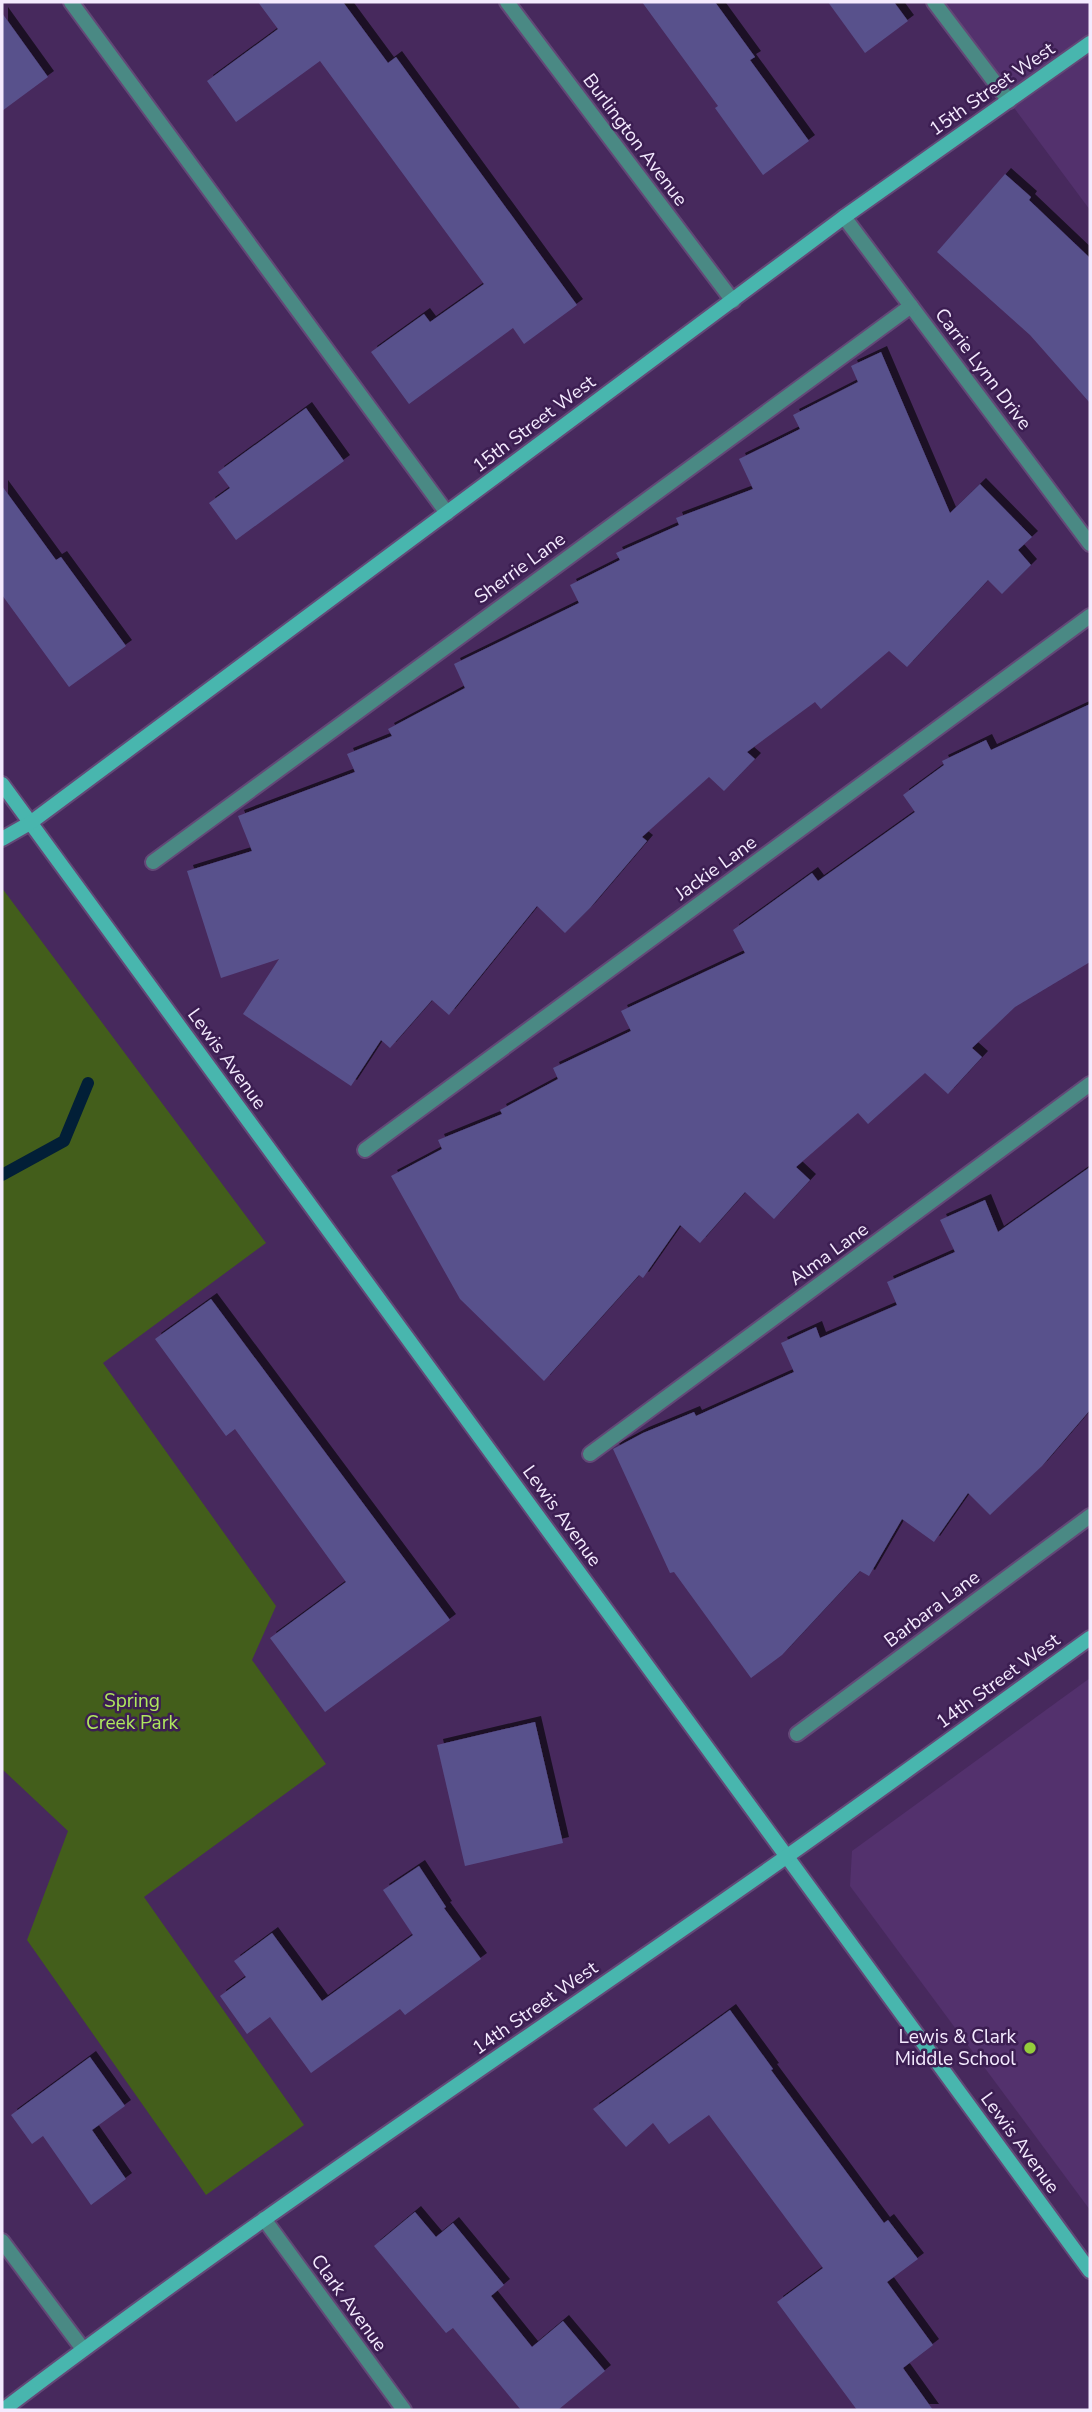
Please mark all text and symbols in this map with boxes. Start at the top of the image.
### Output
street label: 15th Street West [924,36,1060,142]
street label: Burlington Avenue [577,68,693,212]
street label: Carrie Lynn Drive [929,303,1037,435]
street label: 15th Street West [467,369,601,479]
street label: Sherrie Lane [469,526,571,610]
street label: Jackie Lane [669,829,762,907]
street label: Lewis Avenue [181,1003,273,1115]
street label: Alma Lane [784,1216,874,1292]
street label: Lewis Avenue [516,1460,608,1572]
street label: Barbara Lane [879,1564,985,1654]
street label: 14th Street West [931,1627,1066,1735]
park label: Spring Creek Park [86,1688,179,1736]
street label: 14th Street West [467,1955,603,2061]
place label: Lewis & Clark Middle School [895,2024,1016,2072]
marker: Lewis & Clark Middle School [1022,2040,1038,2056]
street label: Lewis Avenue [974,2087,1066,2199]
street label: Clark Avenue [305,2249,393,2357]

